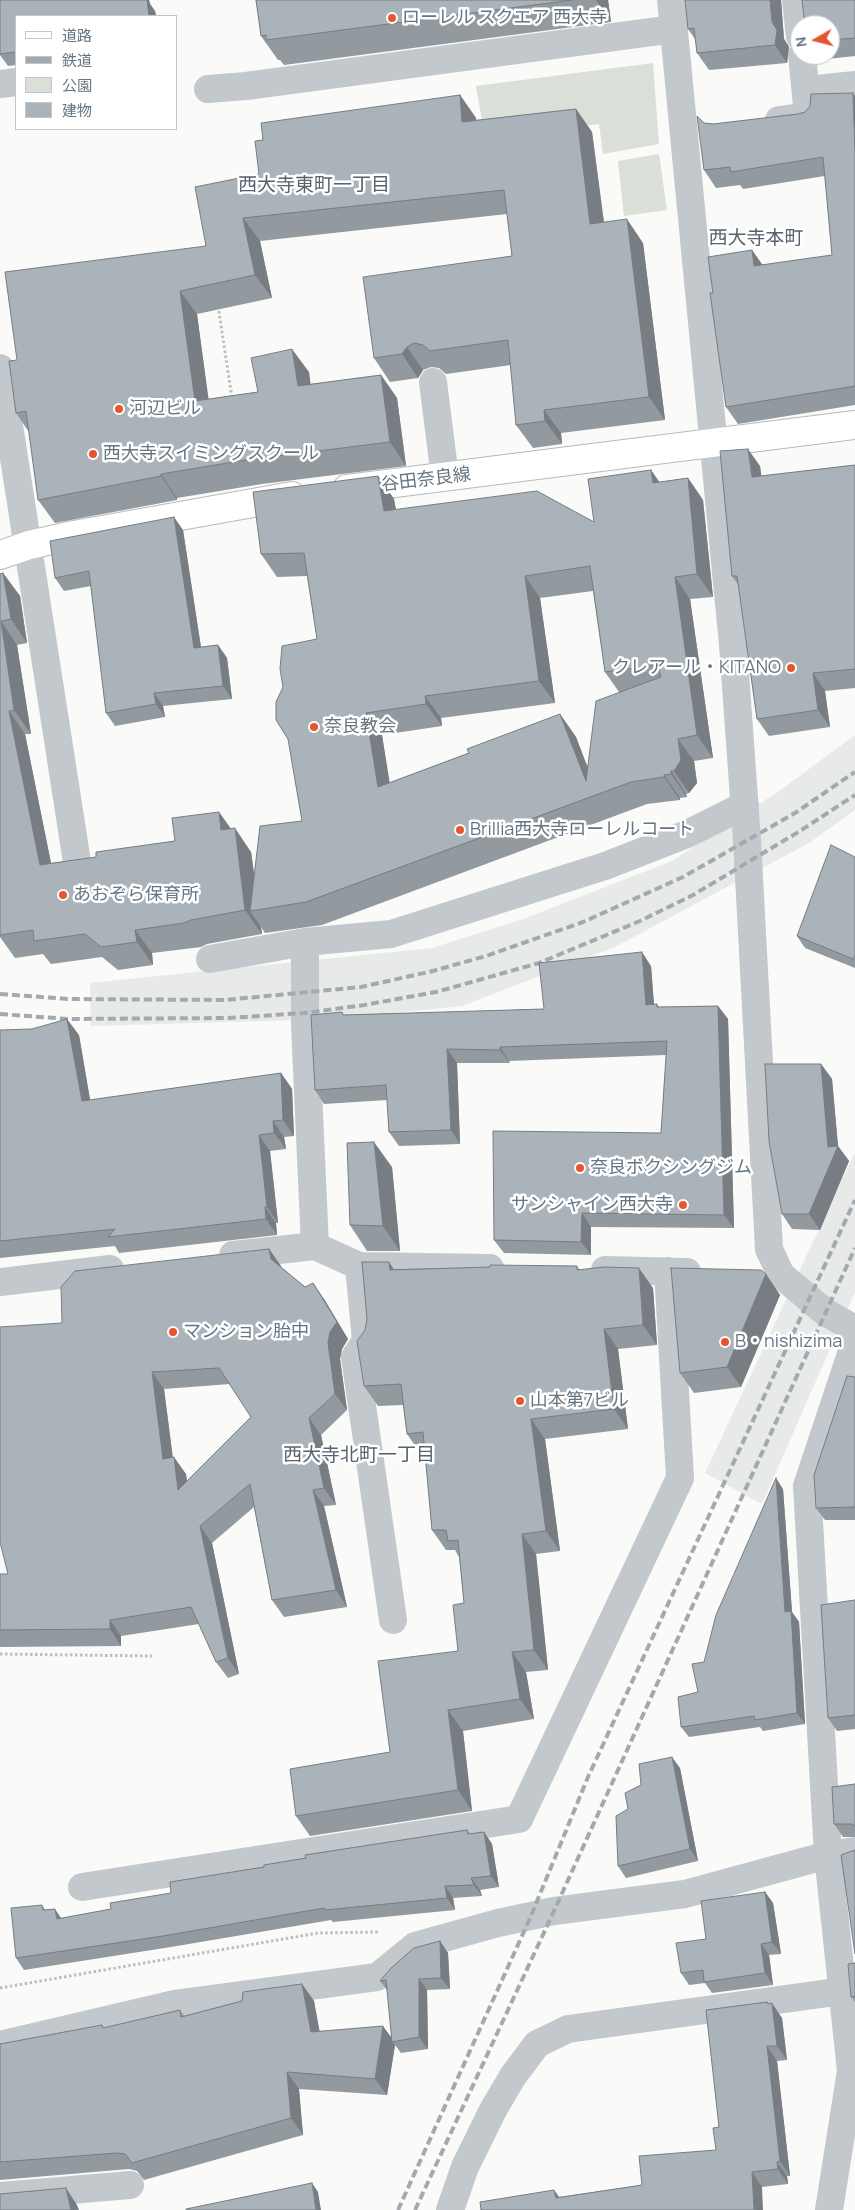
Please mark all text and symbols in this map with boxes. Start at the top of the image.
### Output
place label: ローレル スクエア 西大寺 [402,7,607,29]
marker: ローレル スクエア 西大寺 [386,12,398,24]
legend [15,15,178,130]
north arrow [790,15,840,65]
text: 道路 [62,25,92,46]
text: N [791,36,811,48]
text: 鉄道 [62,50,92,71]
text: 公園 [62,75,92,96]
text: 建物 [62,100,92,121]
district label: 西大寺東町一丁目 [238,175,390,197]
district label: 西大寺本町 [709,228,803,250]
place label: 河辺ビル [129,398,201,420]
marker: 河辺ビル [113,403,125,415]
place label: 西大寺スイミングスクール [103,443,319,465]
marker: 西大寺スイミングスクール [87,448,99,460]
street label: 谷田奈良線 [380,464,472,496]
place label: クレアール・KITANO [612,657,781,679]
marker: クレアール・KITANO [785,662,797,674]
place label: 奈良教会 [324,716,396,738]
marker: 奈良教会 [308,721,320,733]
place label: Brillia西大寺ローレルコート [470,819,694,841]
marker: Brillia西大寺ローレルコート [454,824,466,836]
place label: あおぞら保育所 [73,884,199,906]
marker: あおぞら保育所 [57,889,69,901]
place label: 奈良ボクシングジム [590,1157,752,1179]
marker: 奈良ボクシングジム [574,1162,586,1174]
place label: サンシャイン西大寺 [511,1194,673,1216]
marker: サンシャイン西大寺 [677,1199,689,1211]
place label: マンション胎中 [183,1321,309,1343]
marker: マンション胎中 [167,1326,179,1338]
place label: B・nishizima [735,1331,842,1353]
marker: B・nishizima [719,1336,731,1348]
place label: 山本第7ビル [530,1390,629,1412]
marker: 山本第7ビル [514,1395,526,1407]
district label: 西大寺北町一丁目 [283,1445,435,1467]

